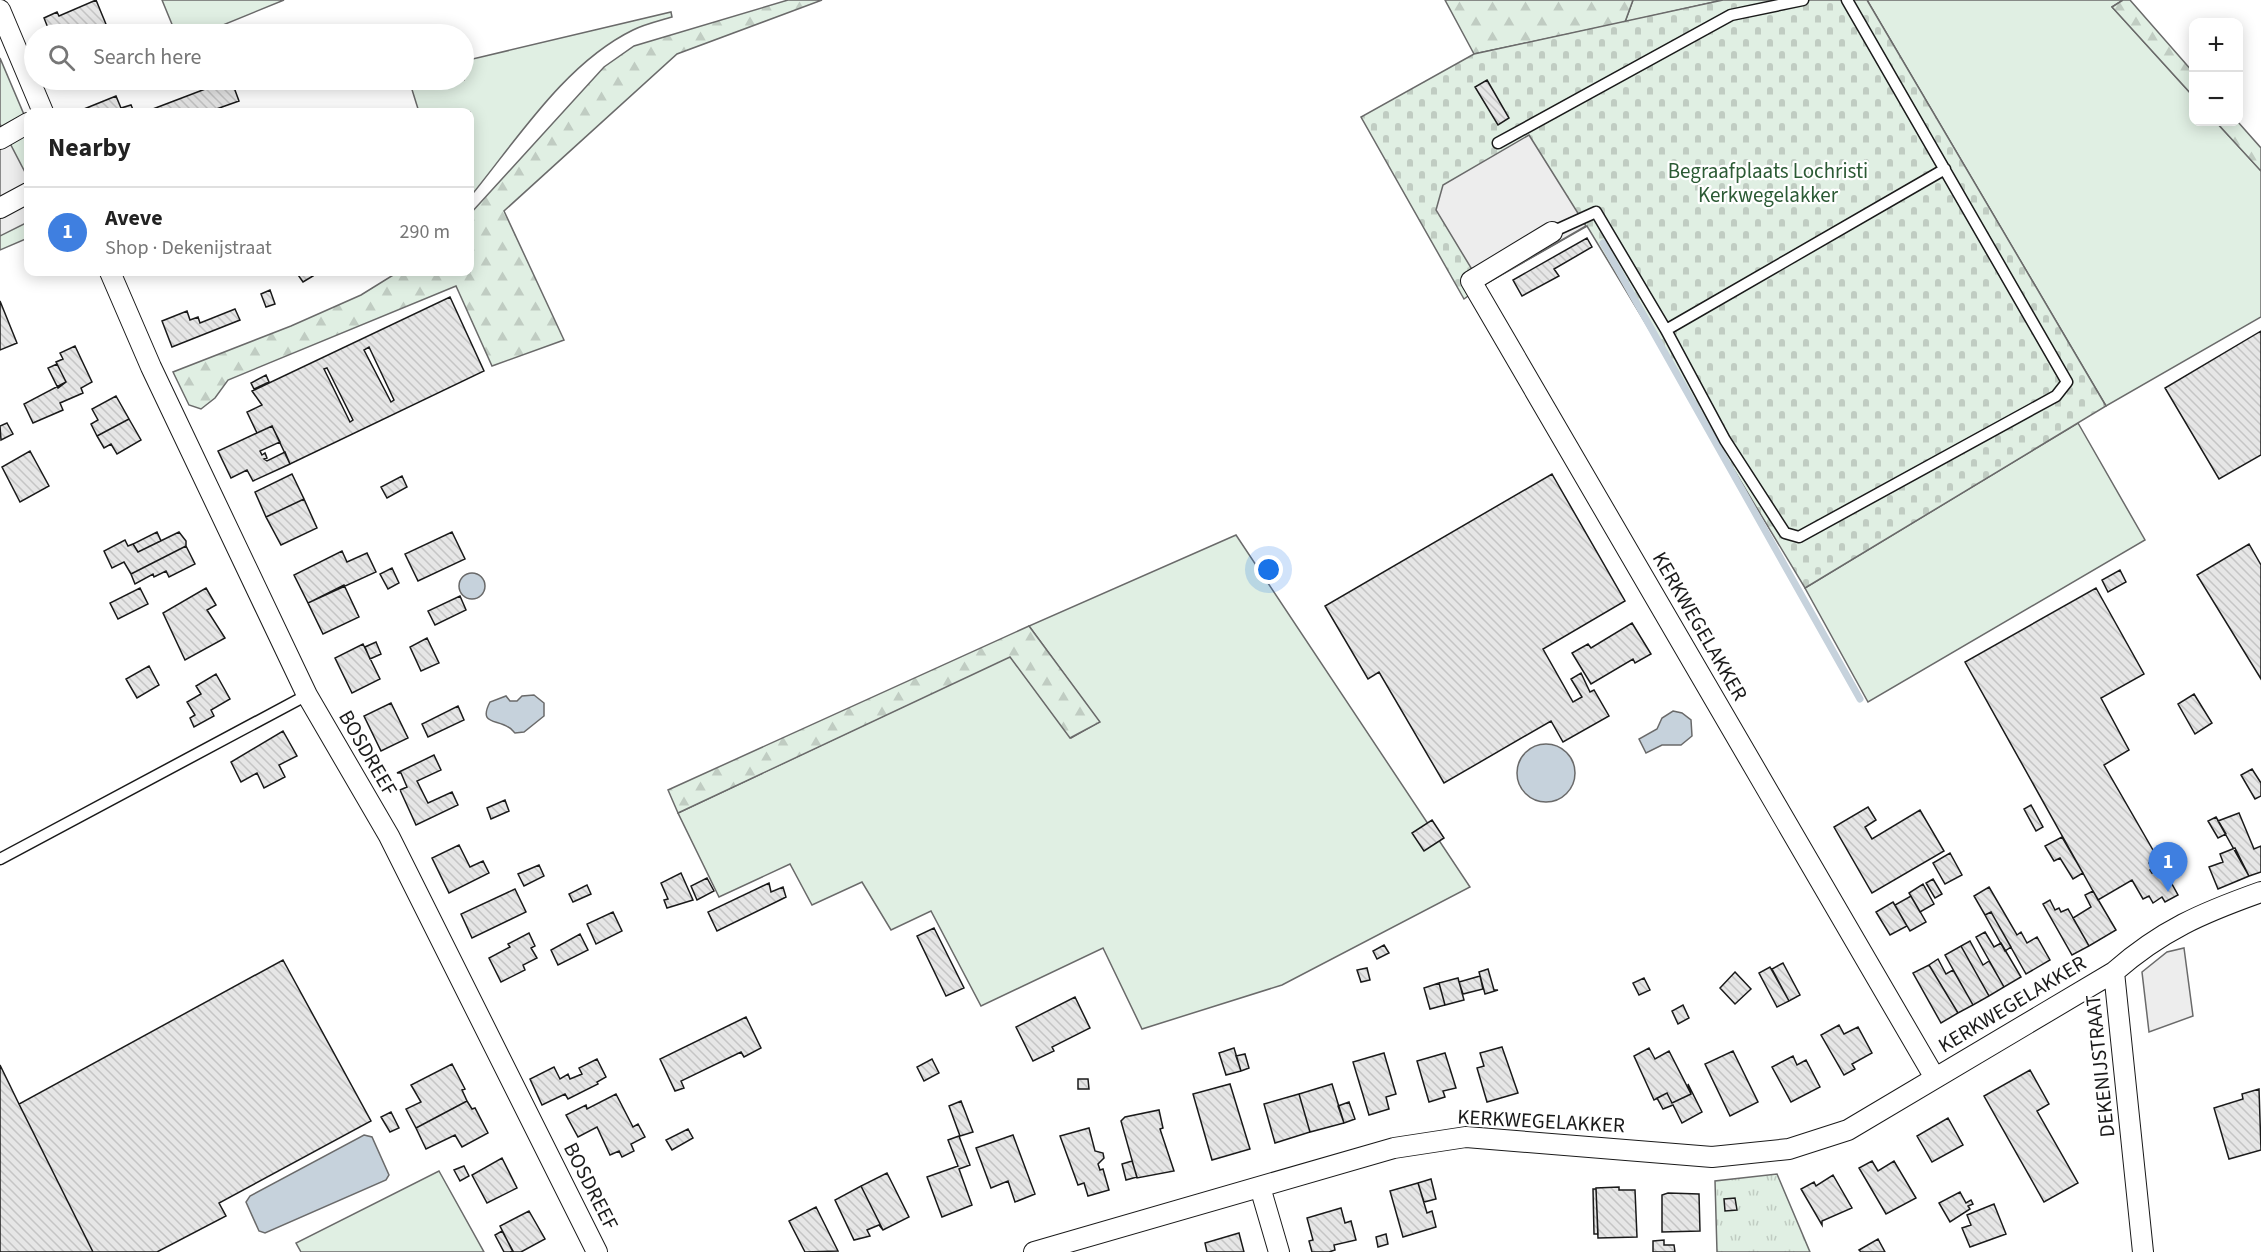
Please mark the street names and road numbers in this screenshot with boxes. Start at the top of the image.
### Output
street label: KERKWEGELAKKER [1645,546,1755,706]
street label: BOSDREEF [331,704,405,802]
street label: KERKWEGELAKKER [1932,948,2092,1060]
street label: DEKENIJSTRAAT [2078,993,2122,1139]
street label: KERKWEGELAKKER [1456,1102,1626,1140]
street label: BOSDREEF [556,1137,626,1235]

